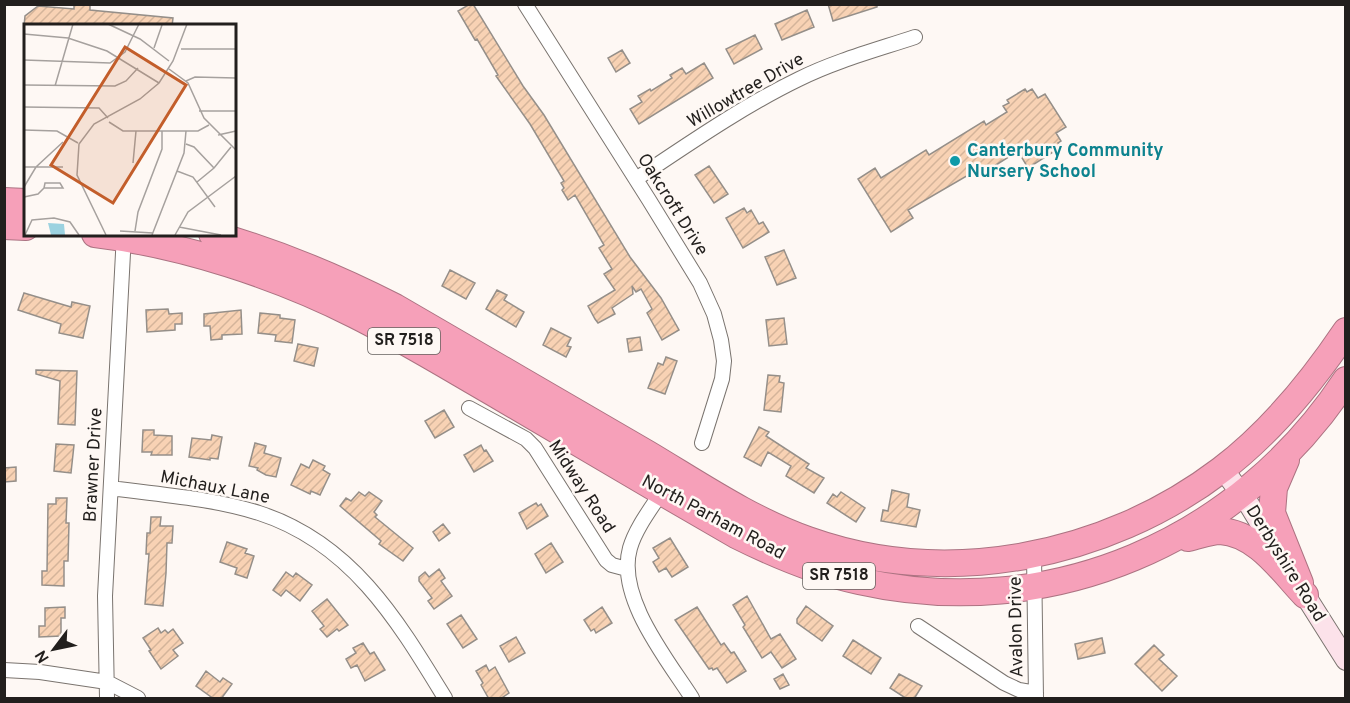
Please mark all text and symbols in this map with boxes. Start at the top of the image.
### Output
inset map [24,24,236,236]
street label: Willowtree Drive [683,48,809,134]
place label: Canterbury Community Nursery School [967,140,1163,184]
street label: Oakcroft Drive [631,149,713,261]
marker: Canterbury Community Nursery School [948,154,962,168]
road number: SR 7518 [368,328,440,354]
street label: Brawner Drive [80,407,108,523]
street label: Midway Road [542,436,620,538]
street label: Michaux Lane [158,466,272,510]
street label: North Parham Road [637,470,789,566]
street label: Derbyshire Road [1240,501,1330,627]
road number: SR 7518 [803,563,875,589]
street label: Avalon Drive [1005,576,1029,678]
north arrow [24,619,84,679]
text: N [31,646,55,666]

